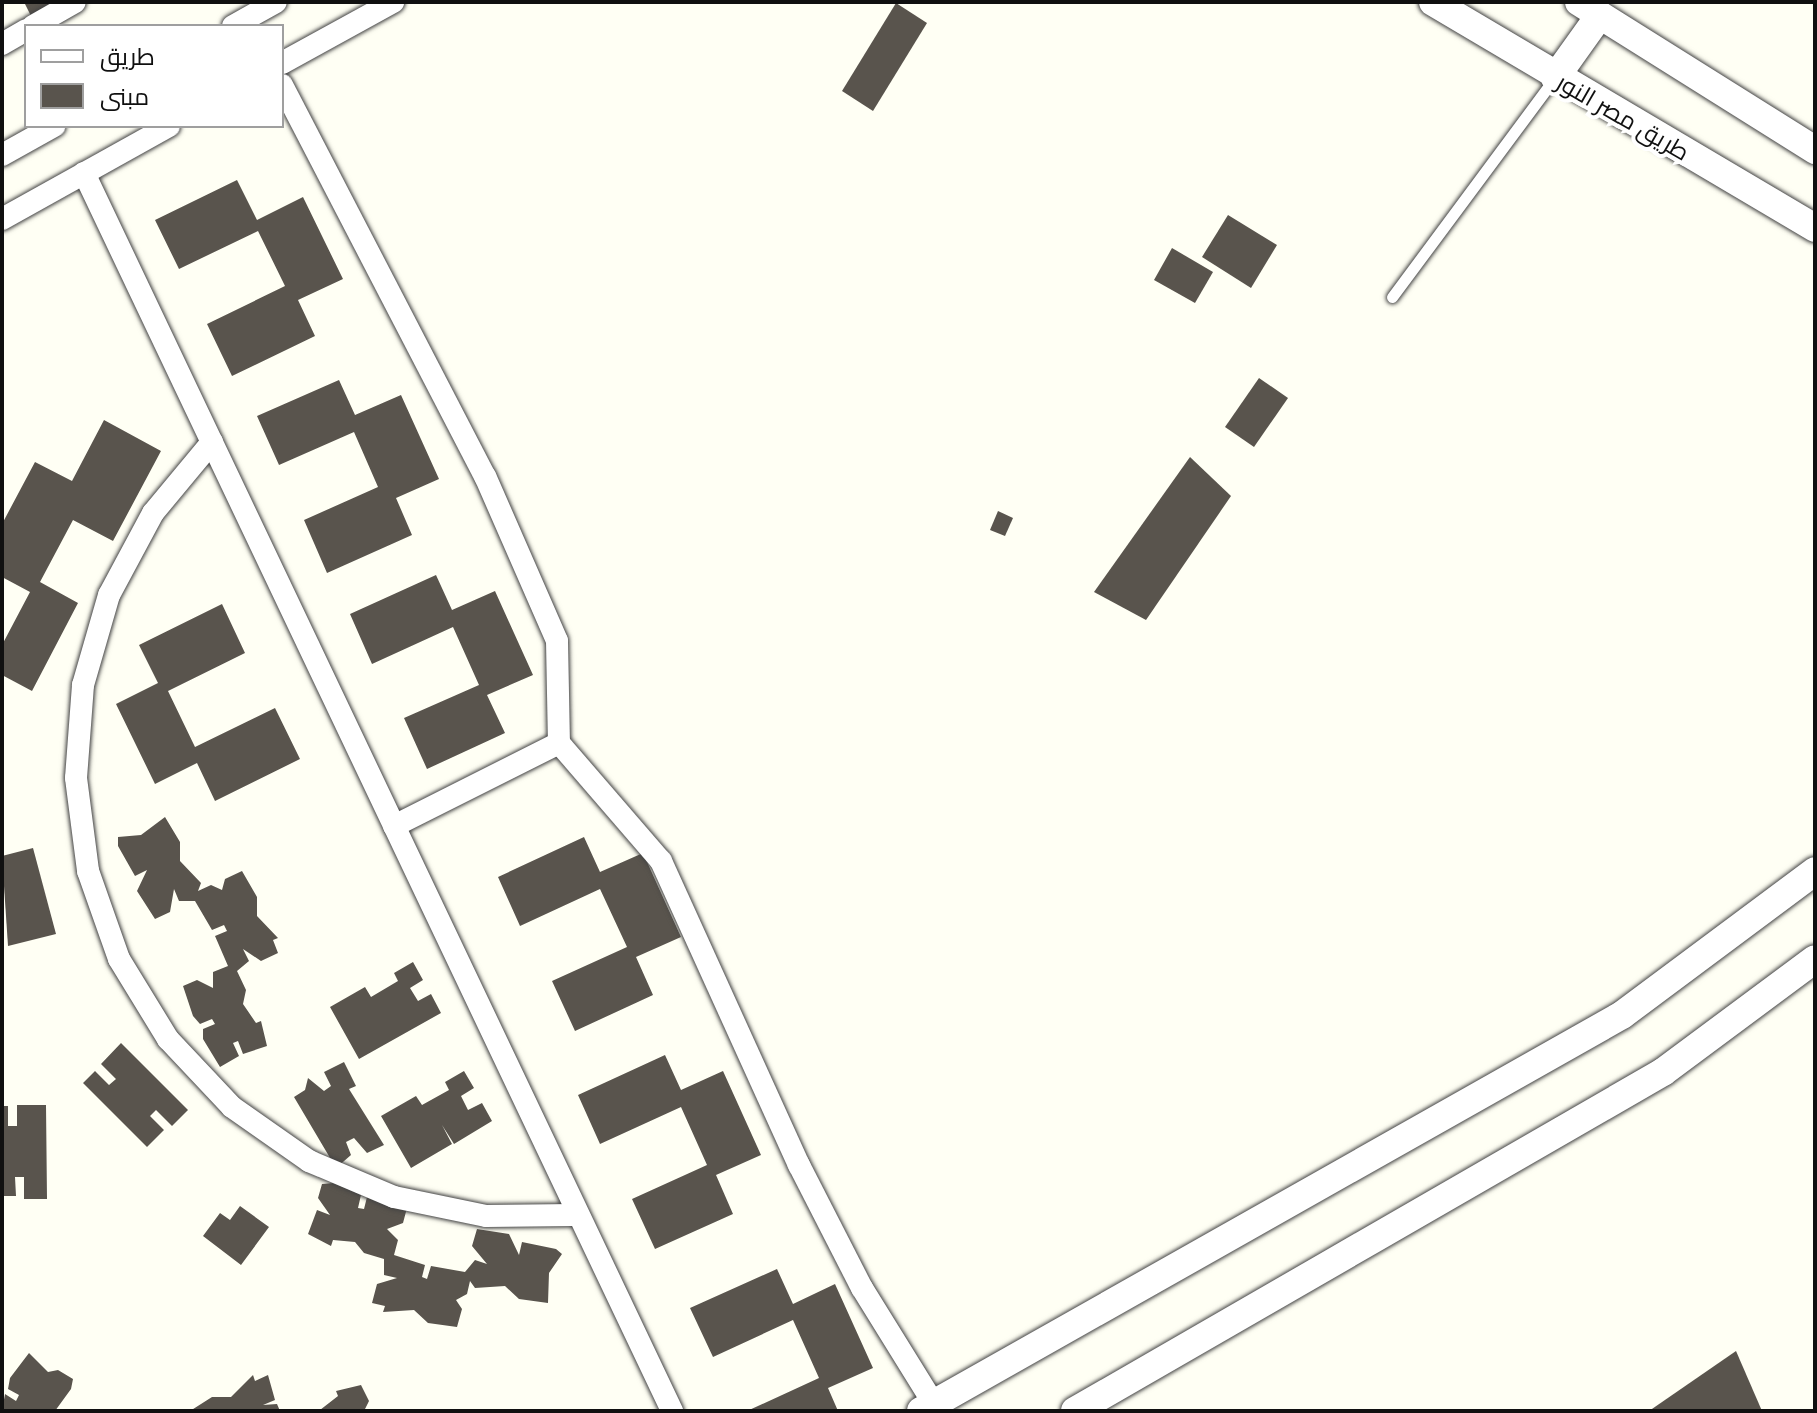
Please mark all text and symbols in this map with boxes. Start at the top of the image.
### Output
legend [24,24,284,128]
text: طريق [100,41,155,72]
street label: طريق مصر النور [1551,67,1695,167]
text: مبنى [100,81,149,112]

